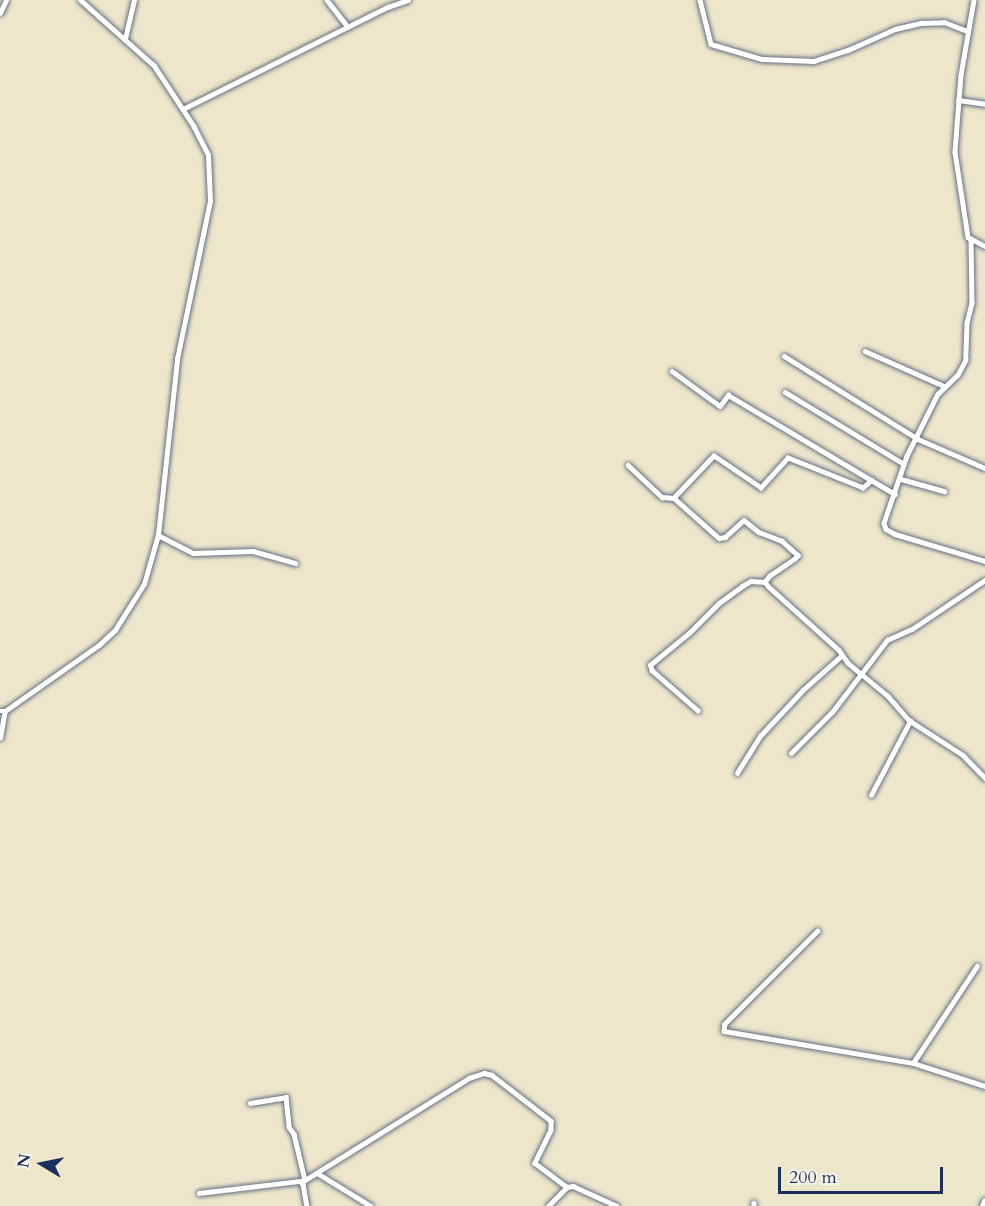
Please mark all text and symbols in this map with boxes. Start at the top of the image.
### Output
north arrow [12,1134,72,1194]
text: N [12,1152,36,1170]
scale bar [781,1155,946,1193]
text: 200 m [789,1165,837,1190]

